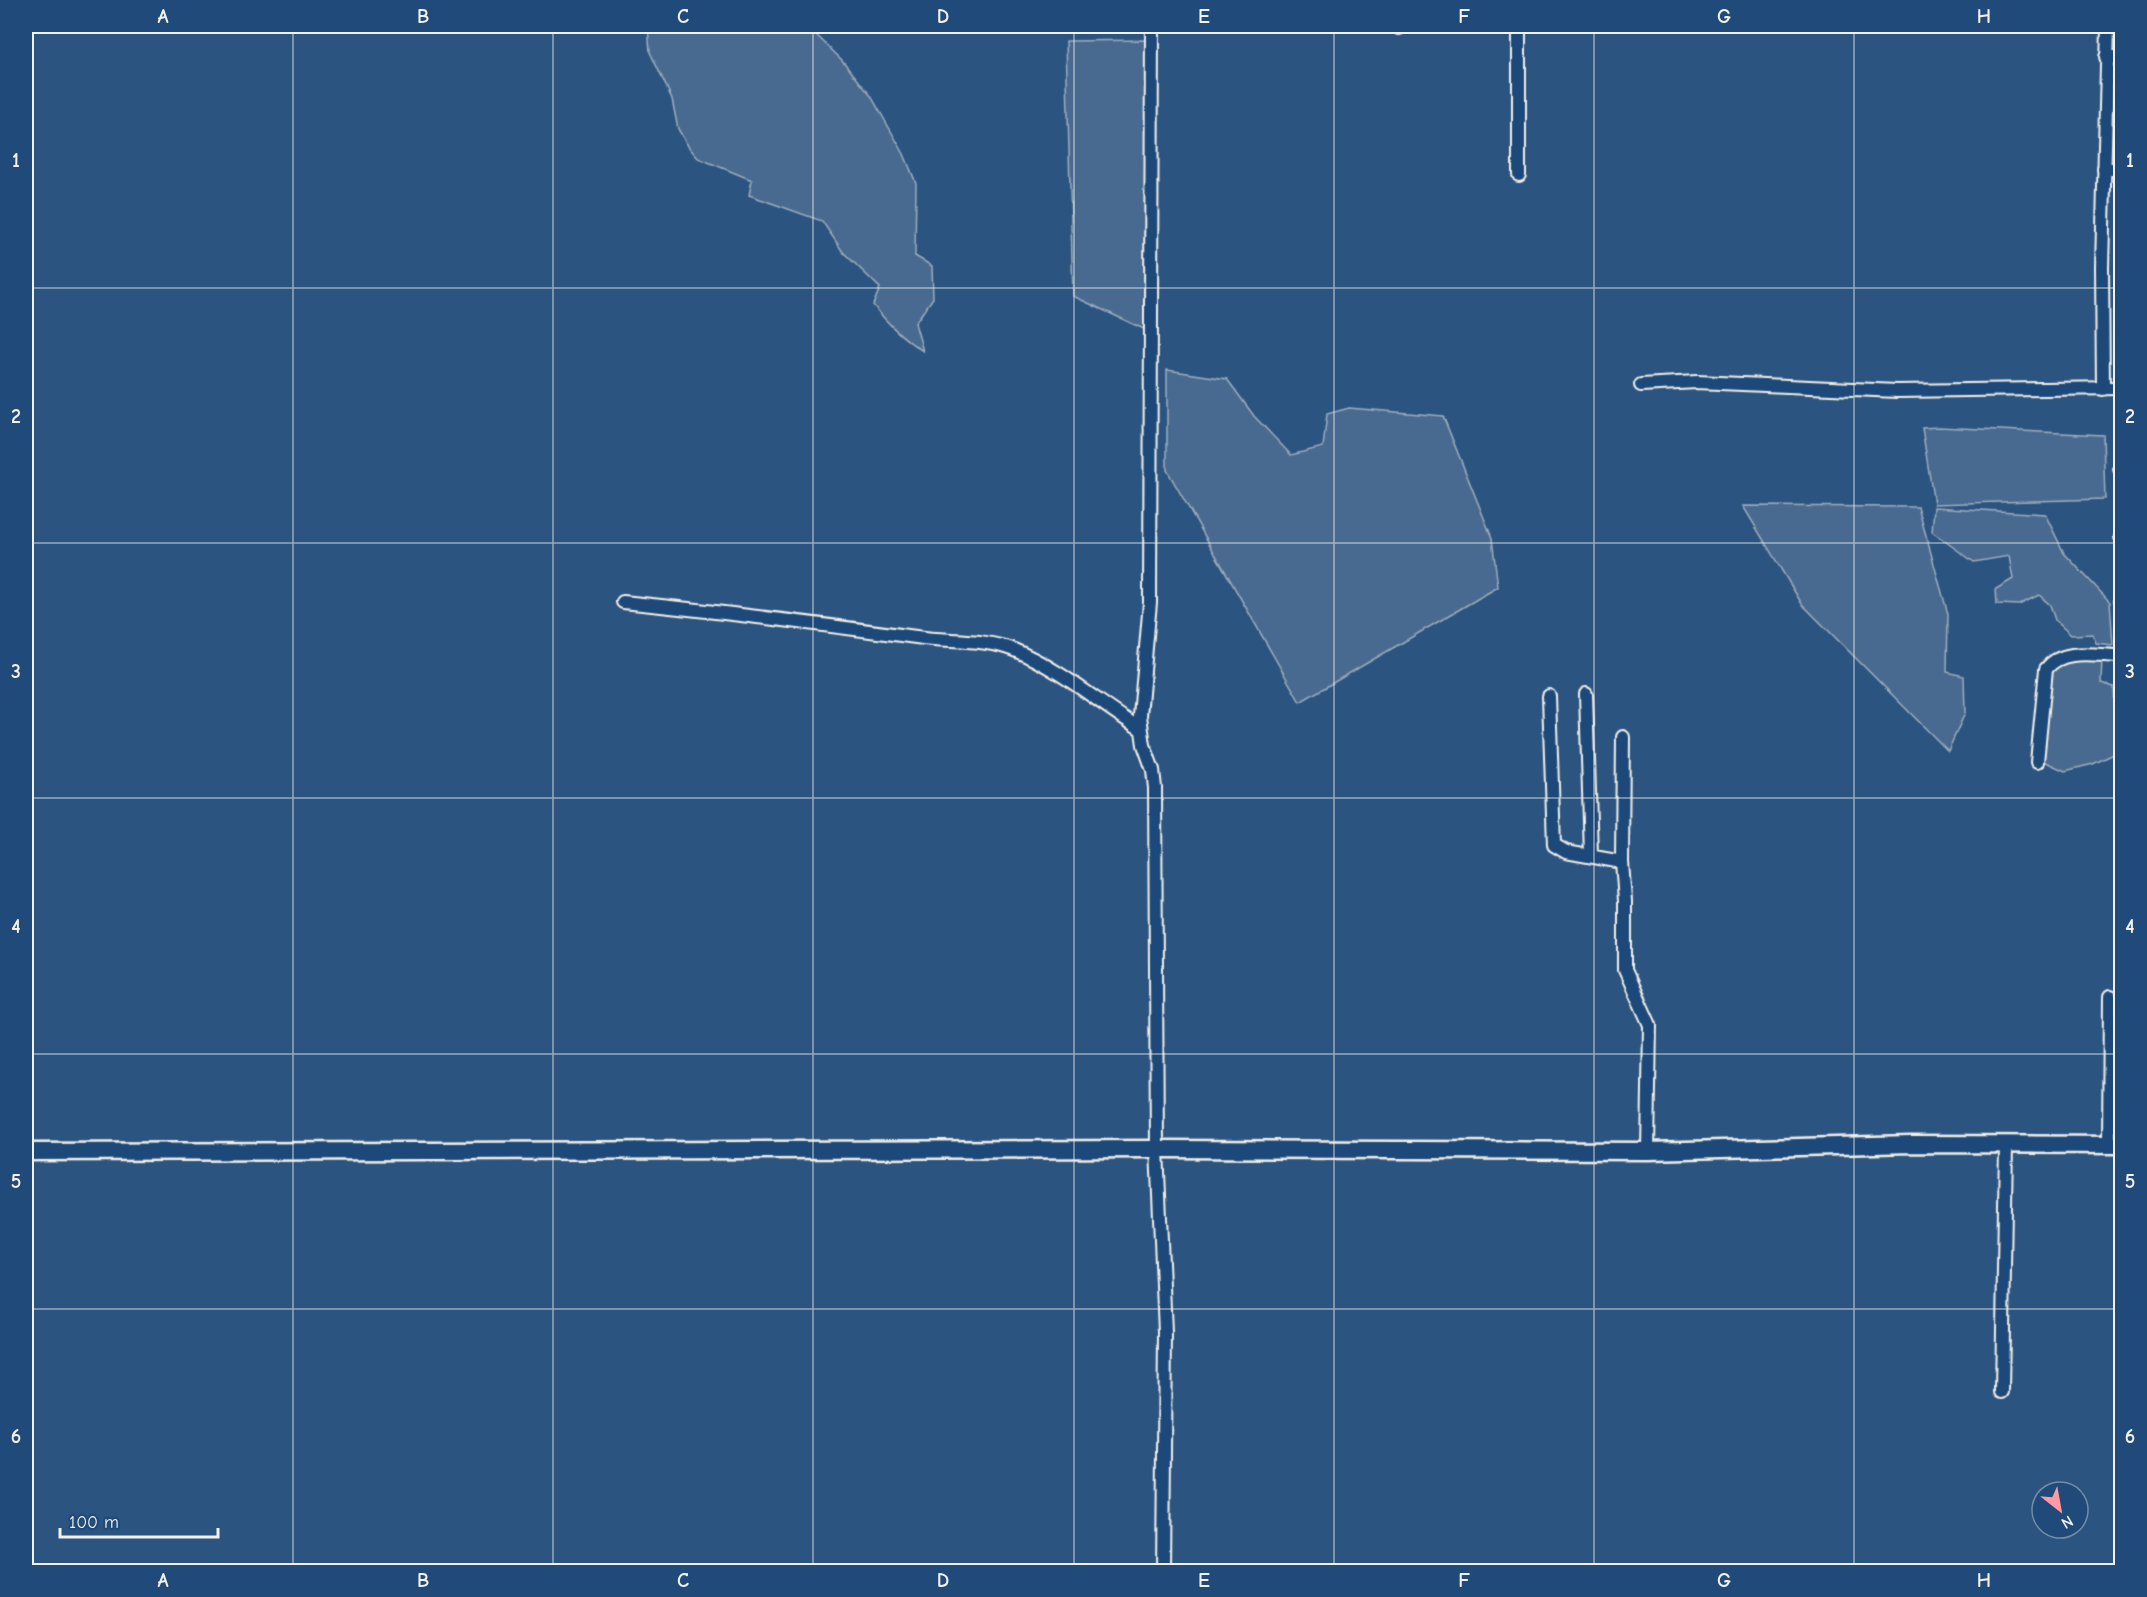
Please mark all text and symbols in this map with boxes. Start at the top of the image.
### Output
text: A [157,5,169,28]
text: B [417,5,429,28]
text: C [677,5,689,28]
text: D [937,5,949,28]
text: E [1198,5,1210,28]
text: F [1458,5,1470,28]
text: G [1717,5,1731,28]
text: H [1977,5,1991,28]
text: 1 [12,149,20,172]
text: 1 [2126,149,2134,172]
text: 2 [11,405,21,428]
text: 2 [2125,405,2135,428]
text: 3 [11,660,21,683]
text: 3 [2125,660,2135,683]
text: 4 [11,915,21,938]
text: 4 [2125,915,2135,938]
text: 5 [11,1170,21,1193]
text: 5 [2125,1170,2135,1193]
text: 6 [11,1425,21,1448]
text: 6 [2125,1425,2135,1448]
north arrow [2030,1480,2090,1540]
scale bar [60,1501,218,1539]
text: 100 m [69,1512,119,1533]
text: N [2058,1512,2076,1532]
text: A [157,1569,169,1592]
text: B [417,1569,429,1592]
text: C [677,1569,689,1592]
text: D [937,1569,949,1592]
text: E [1198,1569,1210,1592]
text: F [1458,1569,1470,1592]
text: G [1717,1569,1731,1592]
text: H [1977,1569,1991,1592]

